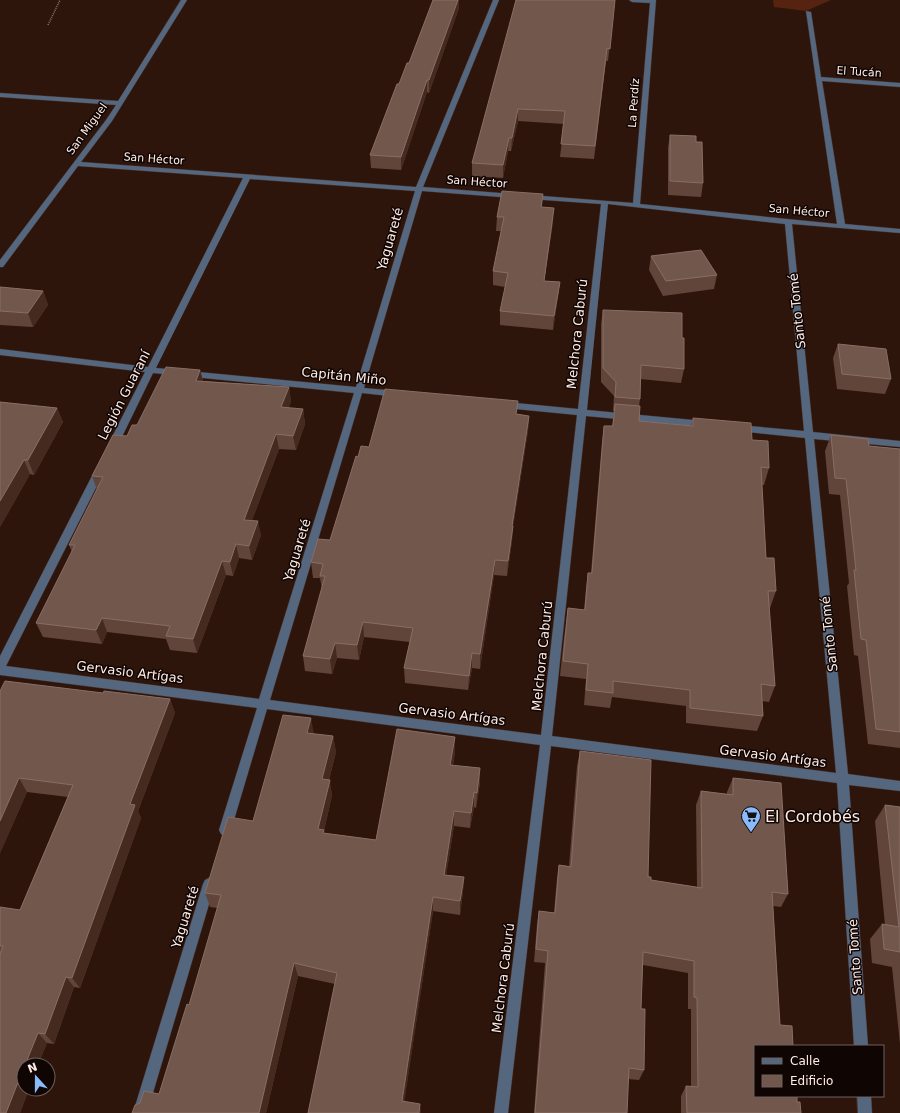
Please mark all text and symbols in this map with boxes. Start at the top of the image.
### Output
street label: El Tucán [836,64,882,80]
street label: La Perdíz [626,78,642,128]
street label: San Miguel [64,101,110,157]
street label: San Héctor [123,150,185,168]
street label: San Héctor [446,173,508,191]
street label: San Héctor [768,202,830,220]
street label: Yaguareté [374,206,406,273]
street label: Santo Tomé [786,272,808,350]
street label: Melchora Caburú [564,278,590,390]
street label: Legión Guaraní [95,347,153,442]
street label: Capitán Miño [301,364,387,388]
street label: Yaguareté [280,517,314,584]
street label: Santo Tomé [818,595,840,673]
street label: Melchora Caburú [529,600,555,712]
street label: Gervasio Artígas [76,658,184,686]
street label: Gervasio Artígas [398,700,506,728]
street label: Gervasio Artígas [719,742,827,770]
supermarket icon: El Cordobés [740,805,762,833]
place label: El Cordobés [765,807,860,826]
street label: Yaguareté [168,884,202,951]
street label: Santo Tomé [845,919,865,995]
street label: Melchora Caburú [489,922,517,1034]
legend [754,1045,884,1097]
text: Calle [790,1054,820,1068]
north arrow [16,1057,56,1097]
text: N [26,1060,39,1076]
text: Edificio [790,1074,833,1088]

